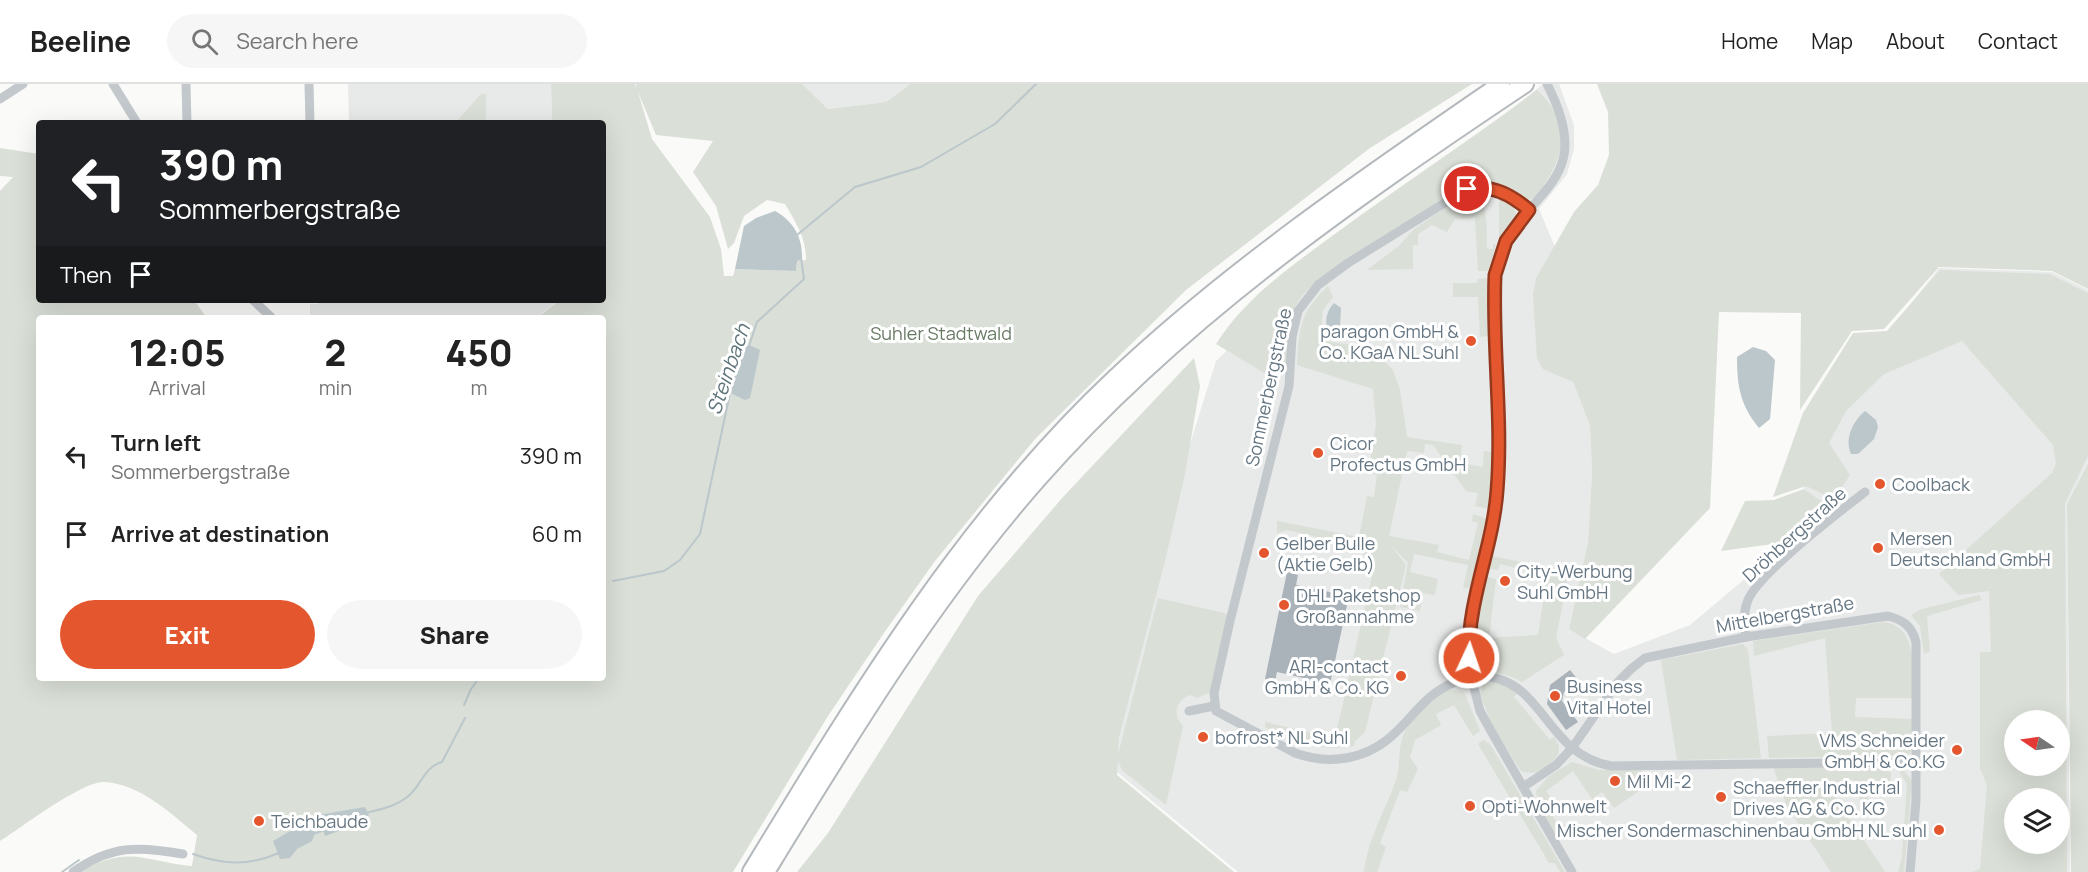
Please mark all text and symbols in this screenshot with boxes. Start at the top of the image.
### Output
search box [167,14,587,68]
text: Beeline [30,22,131,60]
icon: search [188,25,221,58]
text: Search here [236,26,359,56]
text: Home [1721,27,1778,55]
text: Map [1811,27,1853,55]
text: About [1886,27,1945,55]
text: Contact [1978,27,2058,55]
text: 390 m [159,135,283,193]
icon: left [60,144,138,222]
pin [1441,163,1492,214]
icon: arrive [1450,172,1483,205]
text: Sommerbergstraße [159,190,401,227]
icon: arrive [124,258,157,291]
text: Then [60,260,112,290]
street label: Sommerbergstraße [1239,306,1297,468]
water label: Steinbach [700,319,756,418]
place label: paragon GmbH & Co. KGaA NL Suhl [1319,319,1459,364]
park label: Suhler Stadtwald [870,321,1012,345]
text: 12:05 [129,328,226,377]
text: 2 [325,328,346,377]
text: 450 [445,328,513,377]
marker: paragon GmbH & Co. KGaA NL Suhl [1464,334,1478,348]
text: Arrival [149,374,206,401]
text: min [319,374,352,401]
text: m [471,374,488,401]
text: Turn left [111,428,201,458]
place label: Cicor Profectus GmbH [1330,431,1466,476]
icon: left [60,440,93,473]
text: 390 m [520,441,582,471]
marker: Cicor Profectus GmbH [1311,446,1325,460]
text: Sommerbergstraße [111,458,290,485]
place label: Coolback [1892,472,1971,496]
marker: Coolback [1873,477,1887,491]
street label: Dröhbergstraße [1737,481,1851,587]
icon: arrive [60,518,93,551]
text: Arrive at destination [111,519,329,549]
text: 60 m [532,519,582,549]
place label: Mersen Deutschland GmbH [1890,526,2051,571]
place label: Gelber Bulle (Aktie Gelb) [1276,531,1375,576]
marker: Mersen Deutschland GmbH [1871,541,1885,555]
marker: Gelber Bulle (Aktie Gelb) [1257,546,1271,560]
place label: City-Werbung Suhl GmbH [1517,559,1633,604]
marker: City-Werbung Suhl GmbH [1498,574,1512,588]
place label: DHL Paketshop Großannahme [1296,583,1421,628]
street label: Mittelbergstraße [1714,590,1856,638]
marker: DHL Paketshop Großannahme [1277,598,1291,612]
button: Exit [60,600,315,669]
button: Share [327,600,582,669]
position arrow [1437,626,1501,690]
place label: ARI-contact GmbH & Co. KG [1265,654,1389,699]
marker: ARI-contact GmbH & Co. KG [1394,669,1408,683]
place label: Business Vital Hotel [1567,674,1651,719]
marker: Business Vital Hotel [1548,689,1562,703]
north arrow [2004,710,2070,776]
map controls [2004,710,2070,854]
place label: bofrost* NL Suhl [1215,725,1349,749]
place label: VMS Schneider GmbH & Co.KG [1820,728,1945,773]
marker: bofrost* NL Suhl [1196,730,1210,744]
marker: VMS Schneider GmbH & Co.KG [1950,743,1964,757]
place label: Mil Mi-2 [1627,769,1691,793]
marker: Mil Mi-2 [1608,774,1622,788]
place label: Schaeffler Industrial Drives AG & Co. KG [1733,775,1900,820]
button: layers [2004,788,2070,854]
marker: Schaeffler Industrial Drives AG & Co. KG [1714,790,1728,804]
place label: Opti-Wohnwelt [1482,794,1607,818]
marker: Opti-Wohnwelt [1463,799,1477,813]
place label: Teichbaude [271,809,368,833]
marker: Teichbaude [252,814,266,828]
place label: Mischer Sondermaschinenbau GmbH NL suhl [1557,818,1927,842]
marker: Mischer Sondermaschinenbau GmbH NL suhl [1932,823,1946,837]

